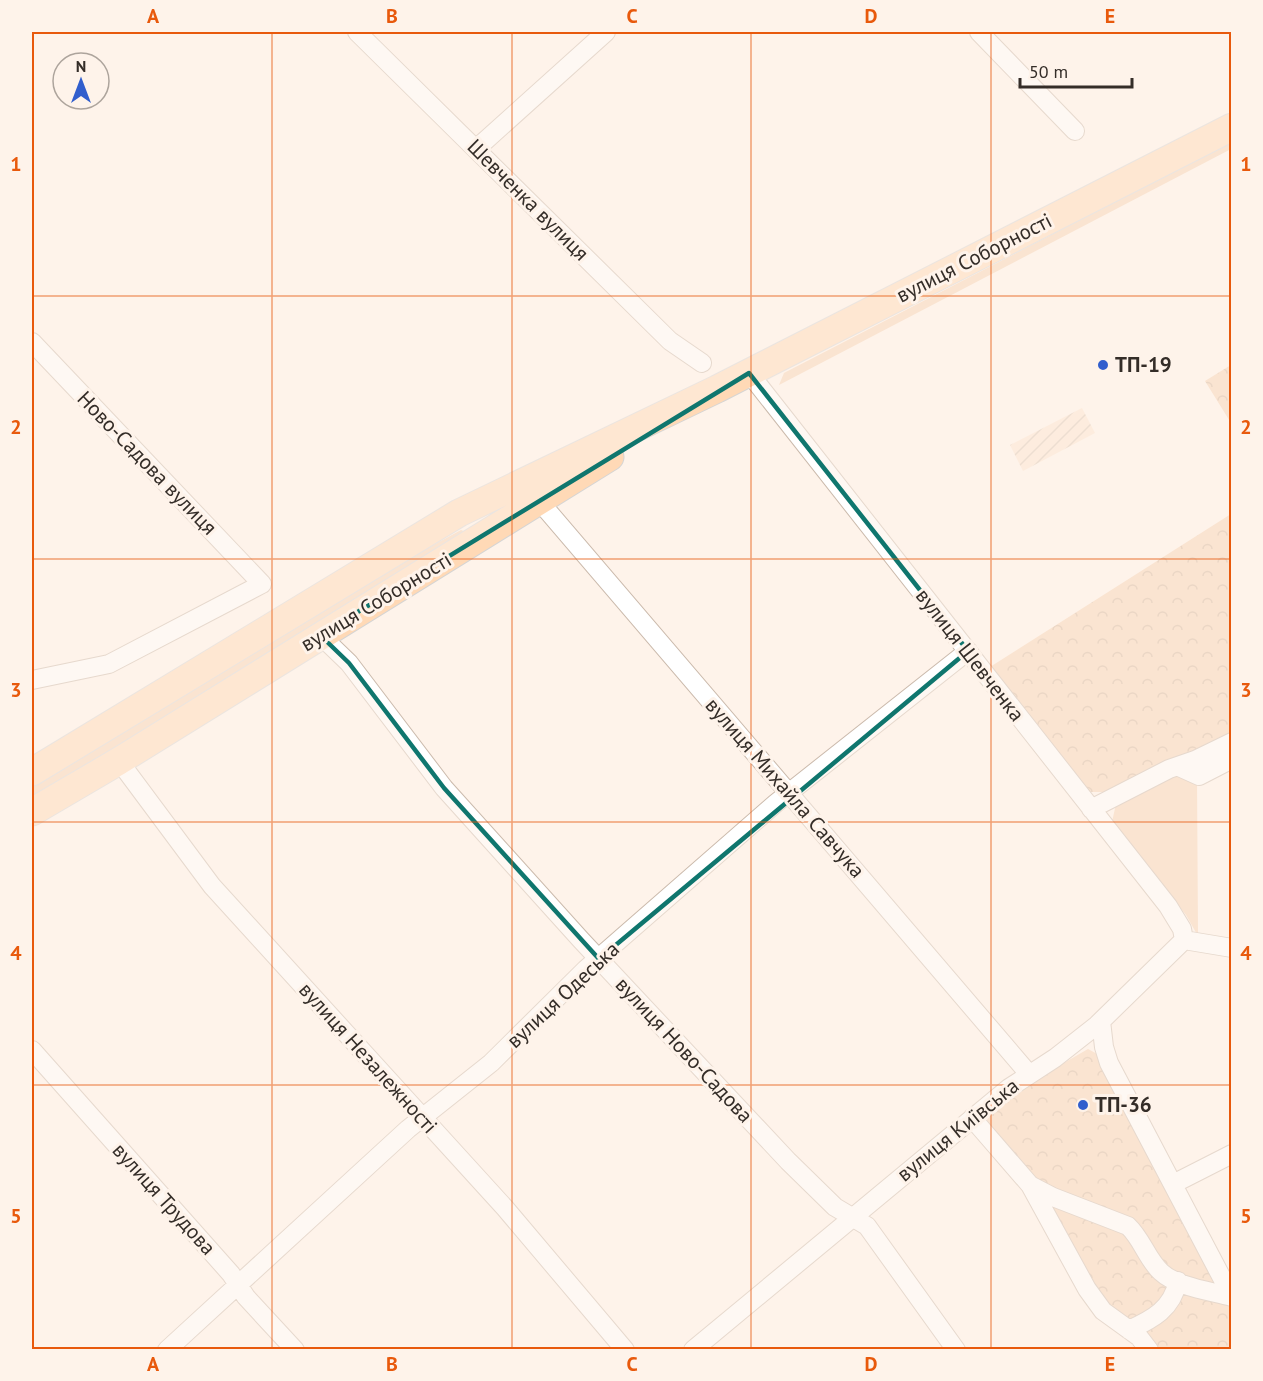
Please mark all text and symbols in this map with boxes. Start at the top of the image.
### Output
text: A [147,3,160,29]
text: B [386,3,398,29]
text: C [626,3,638,29]
text: D [865,3,878,29]
text: E [1105,3,1115,29]
north arrow [51,51,111,111]
scale bar [1020,51,1132,89]
text: N [76,56,86,76]
text: 50 m [1029,60,1068,83]
street label: Шевченка вулиця [462,133,595,266]
text: 1 [10,151,22,177]
text: 1 [1240,151,1252,177]
street label: вулиця Соборності [891,207,1056,308]
place label: ТП-19 [1115,351,1172,378]
marker: ТП-19 [1096,358,1110,372]
street label: Ново-Садова вулиця [72,385,223,540]
text: 2 [10,414,22,440]
text: 2 [1240,414,1252,440]
street label: вулиця Соборності [295,546,456,657]
street label: вулиця Шевченка [910,583,1031,727]
text: 3 [10,677,22,703]
text: 3 [1240,677,1252,703]
street label: вулиця Михайла Савчука [700,692,871,883]
street label: вулиця Одеська [501,936,625,1054]
text: 4 [10,940,22,966]
text: 4 [1240,940,1252,966]
street label: вулиця Ново-Садова [610,971,759,1128]
street label: вулиця Незалежності [293,976,443,1139]
street label: вулиця Київська [891,1072,1024,1187]
place label: ТП-36 [1095,1091,1152,1118]
marker: ТП-36 [1076,1098,1090,1112]
street label: вулиця Трудова [107,1137,222,1260]
text: 5 [10,1203,22,1229]
text: 5 [1240,1203,1252,1229]
text: A [147,1351,160,1377]
text: B [386,1351,398,1377]
text: C [626,1351,638,1377]
text: D [865,1351,878,1377]
text: E [1105,1351,1115,1377]

